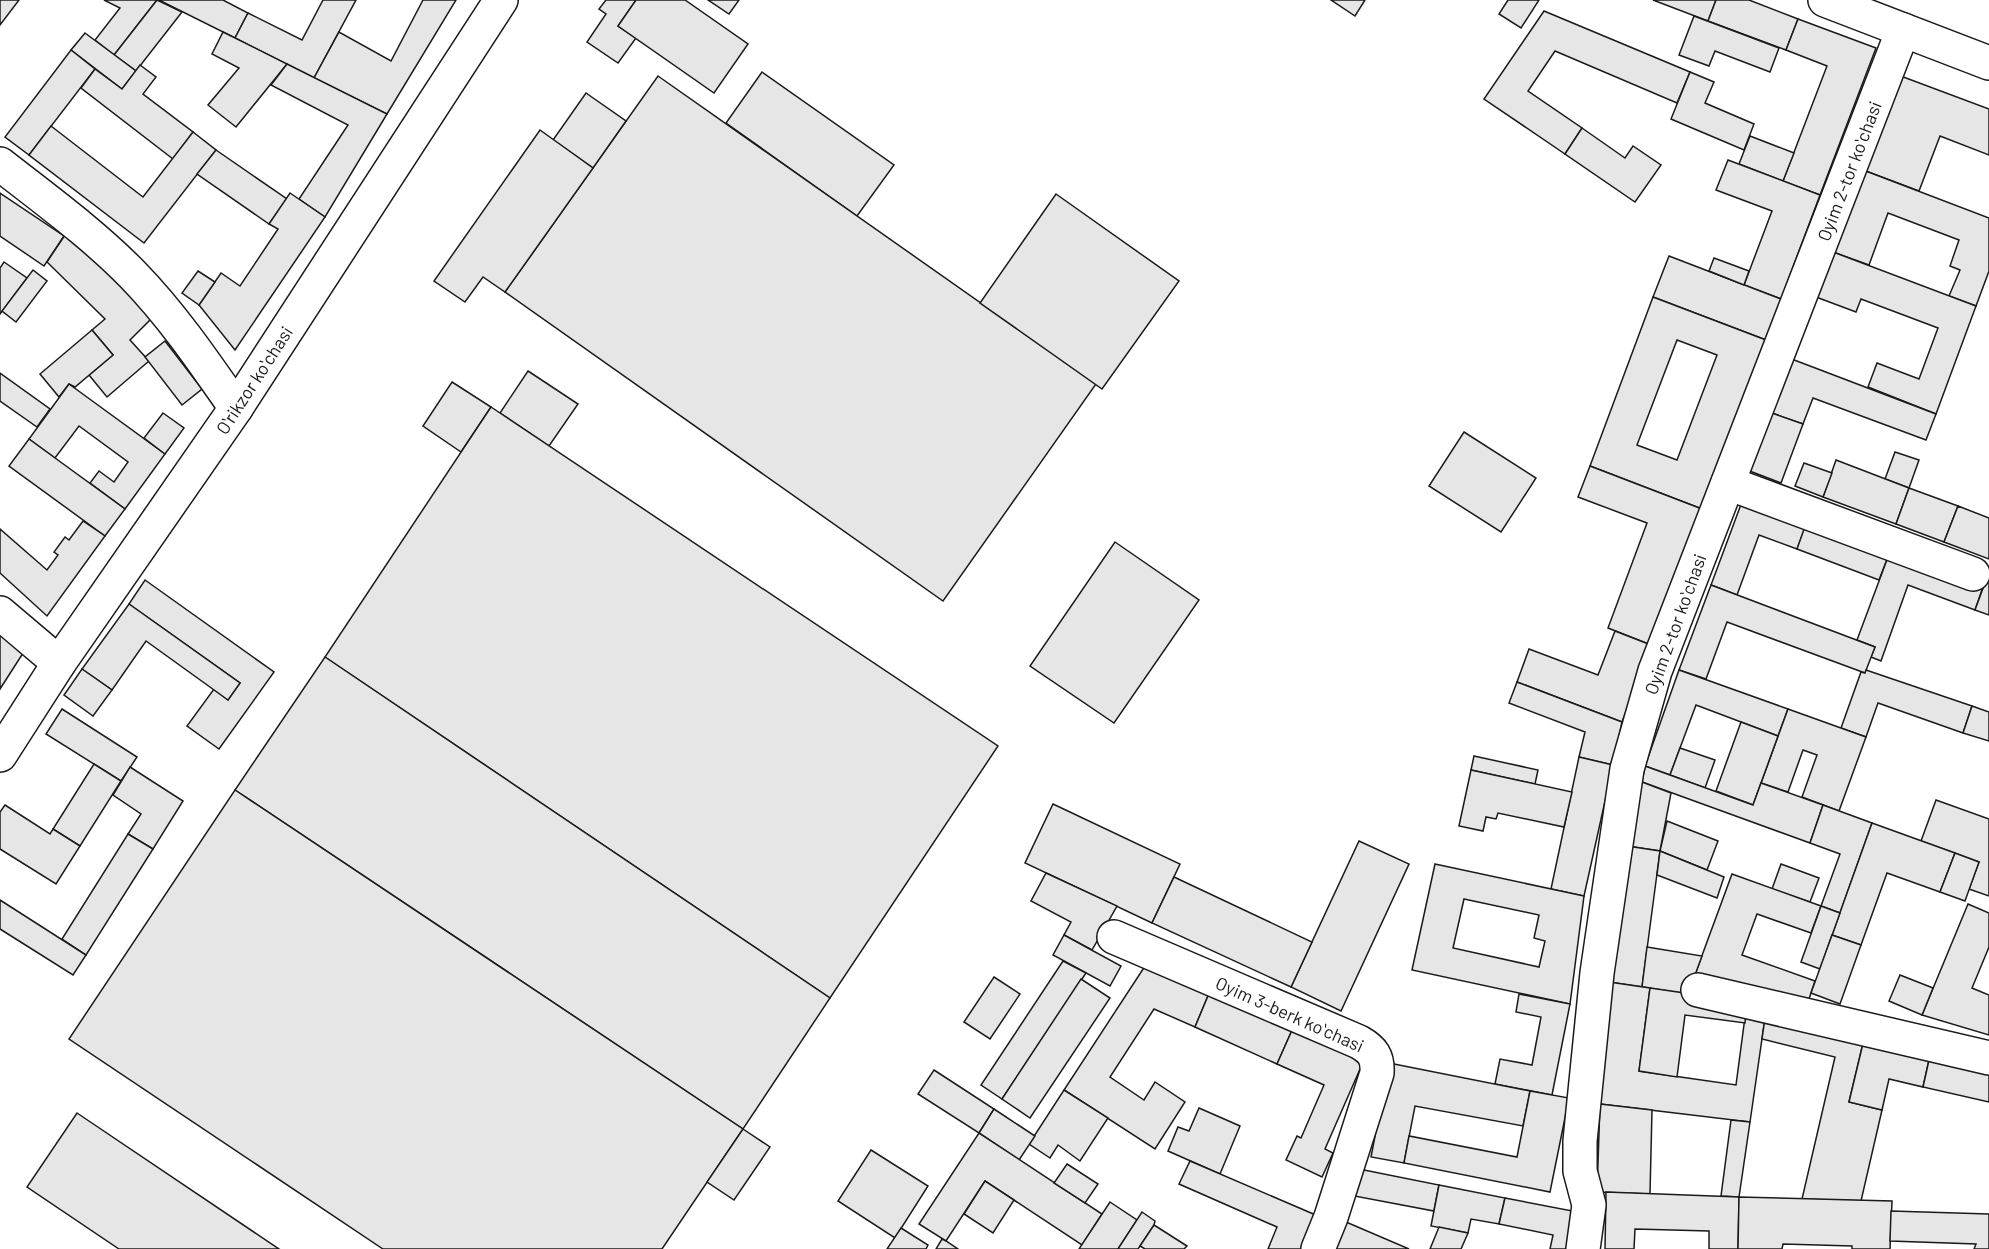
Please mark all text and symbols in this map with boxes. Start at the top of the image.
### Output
street label: Oyim 2-tor koʻchasi [1812,98,1886,244]
street label: Oʻrikzor koʻchasi [211,322,297,438]
street label: Oyim 2-tor koʻchasi [1639,551,1711,697]
street label: Oyim 3-berk koʻchasi [1212,971,1368,1057]

